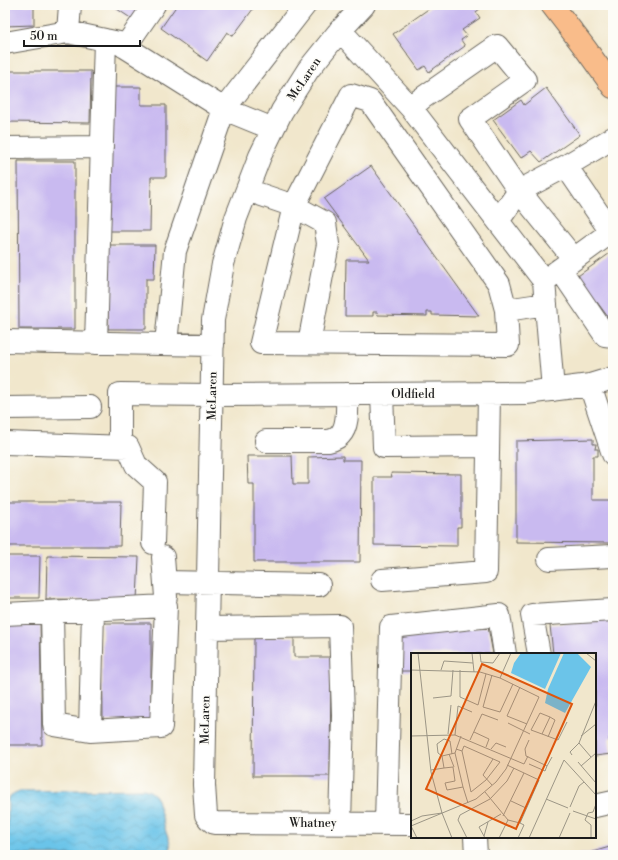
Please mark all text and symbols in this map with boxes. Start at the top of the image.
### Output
scale bar [24,22,140,48]
text: 50 m [30,29,58,44]
street label: McLaren [285,55,324,104]
street label: McLaren [205,371,220,421]
street label: Oldfield [391,387,435,402]
inset map [411,653,596,838]
street label: McLaren [198,695,213,745]
street label: Whatney [288,816,337,831]

